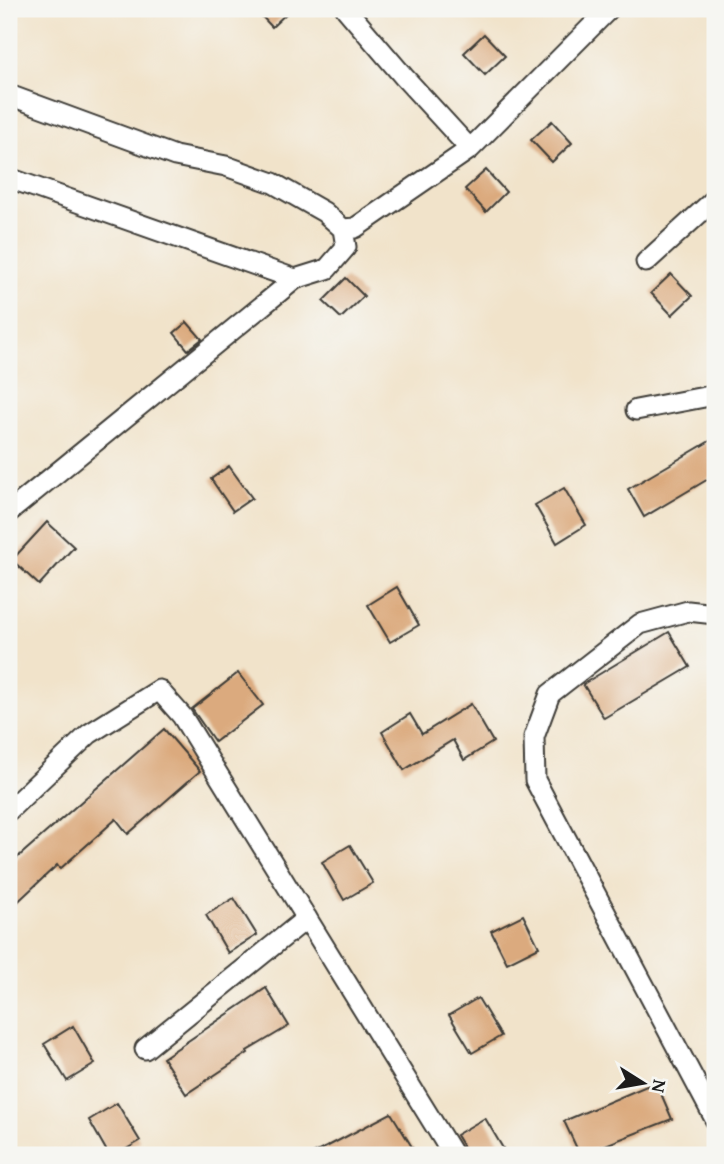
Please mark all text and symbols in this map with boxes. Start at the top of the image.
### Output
north arrow [608,1048,678,1118]
text: N [645,1077,675,1095]

